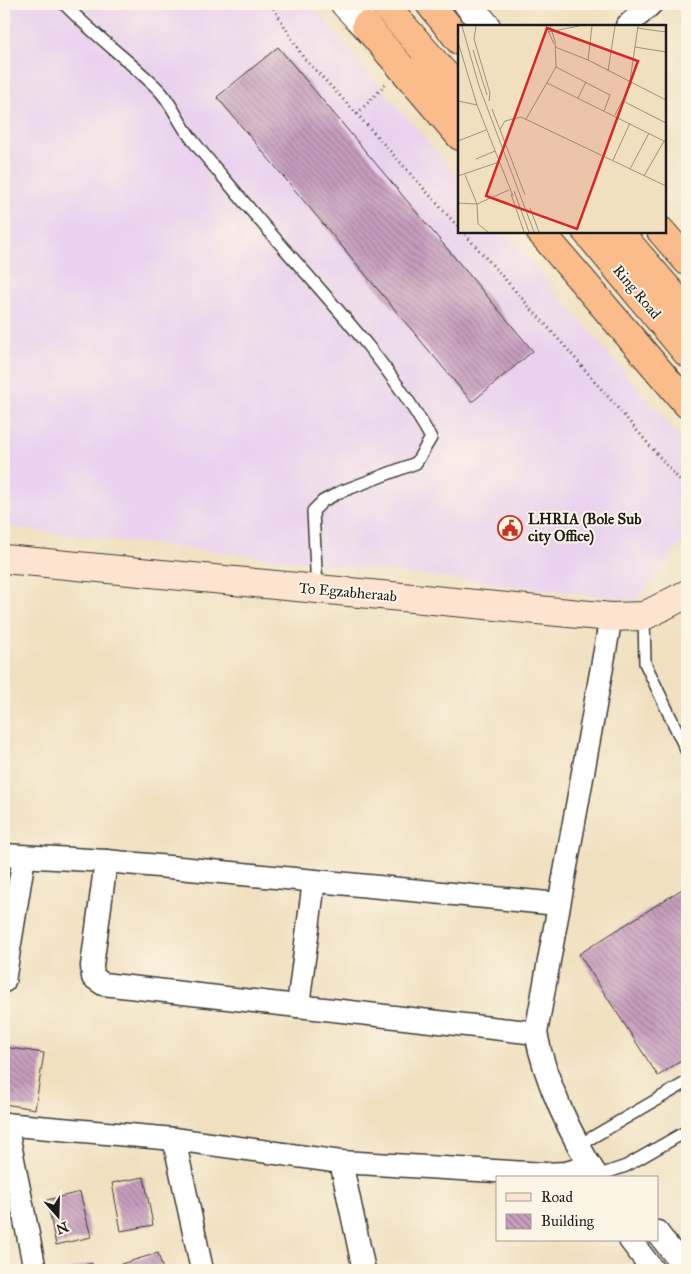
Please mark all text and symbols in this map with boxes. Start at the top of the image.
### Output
inset map [458,25,666,232]
street label: Ring Road [609,261,665,323]
place label: LHRIA (Bole Sub city Office) [528,510,642,546]
public building icon: LHRIA (Bole Sub city Office) [497,515,523,541]
street label: To Egzabheraab [298,579,398,605]
legend [496,1176,658,1242]
text: Road [541,1188,573,1206]
north arrow [32,1192,82,1242]
text: Building [541,1212,595,1230]
text: N [54,1218,71,1238]

